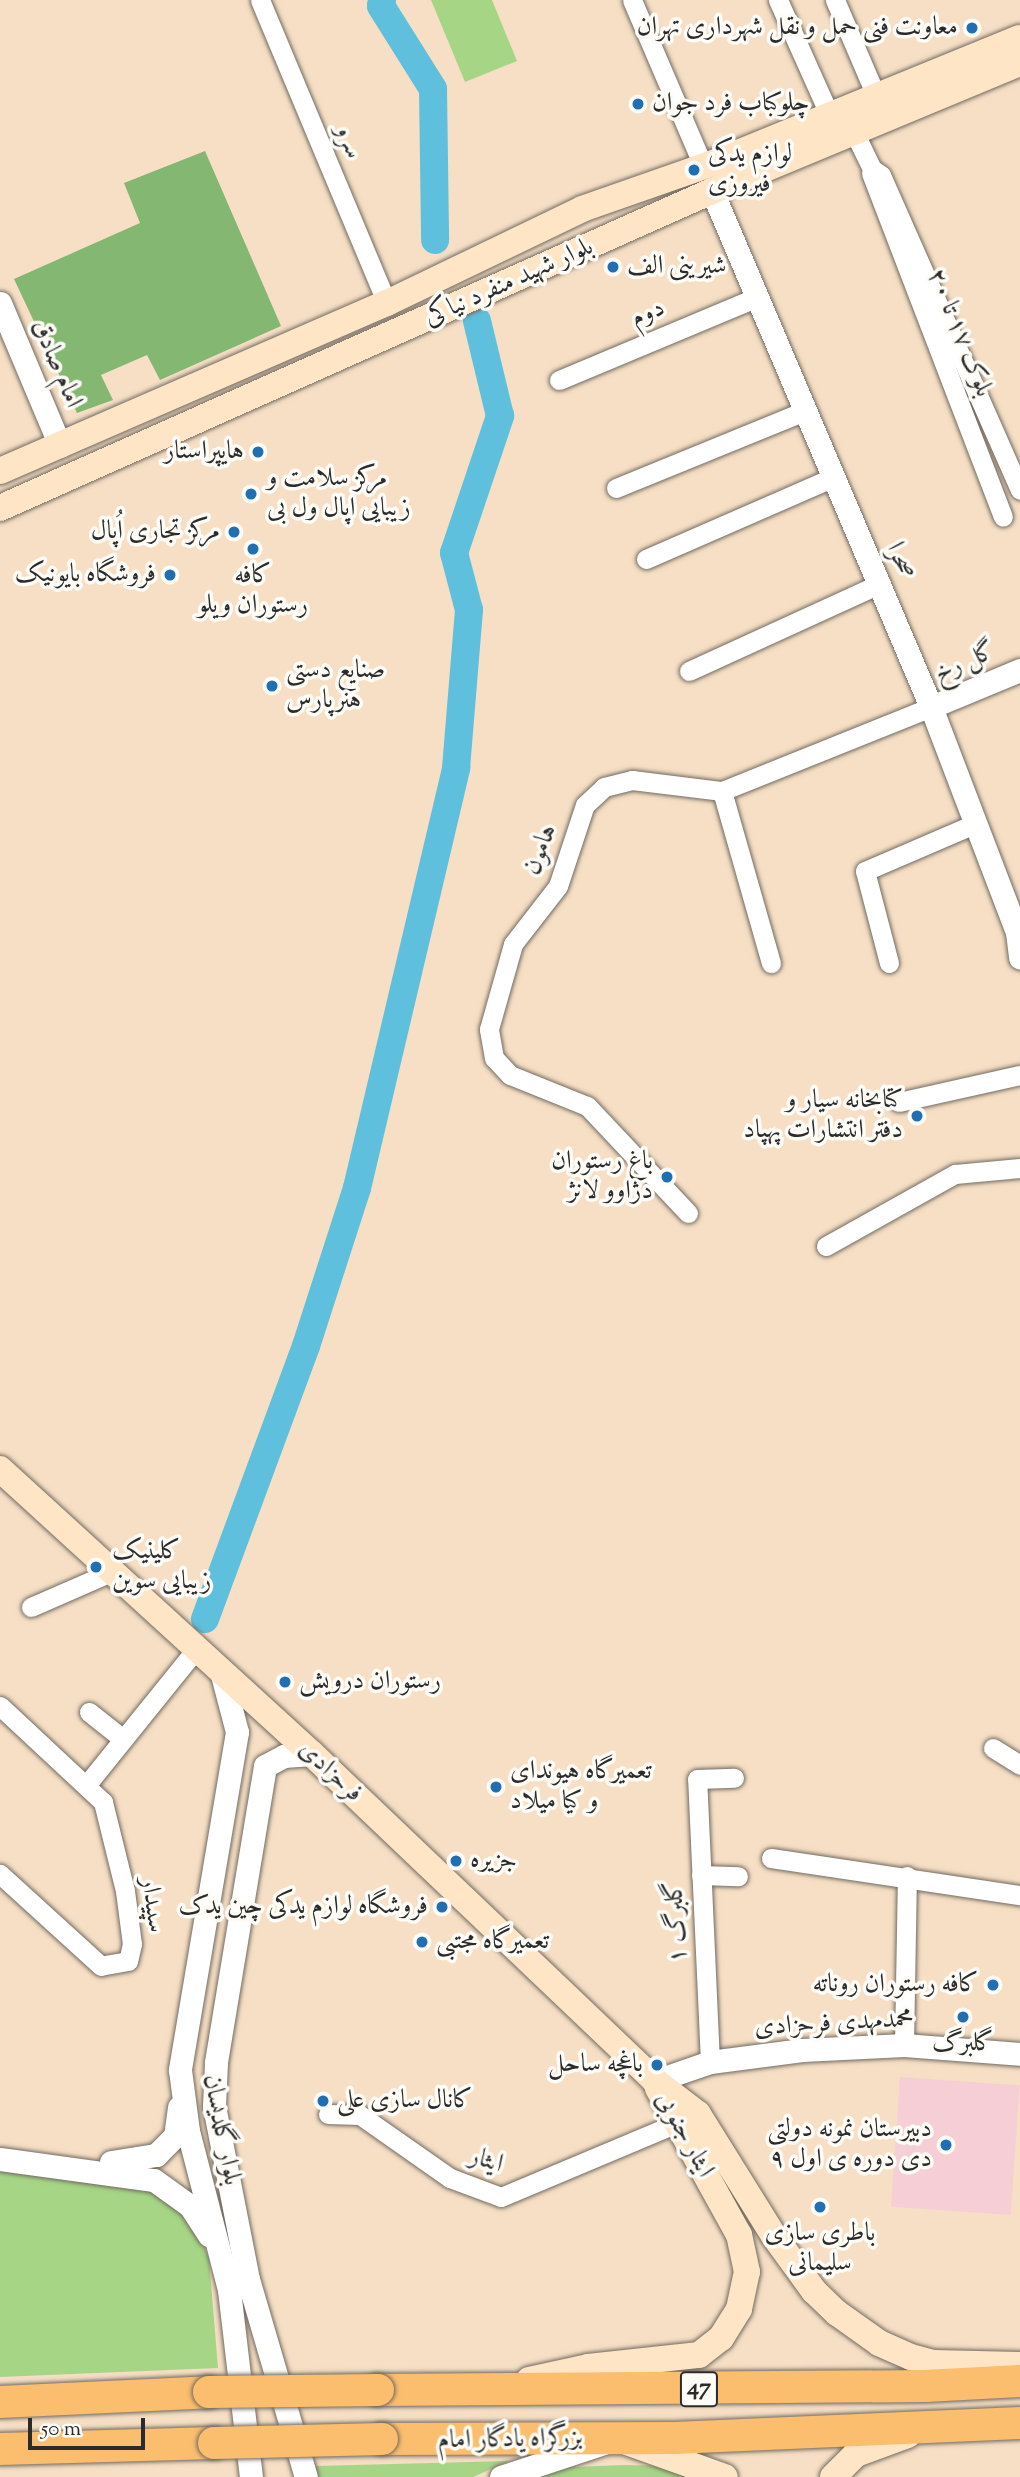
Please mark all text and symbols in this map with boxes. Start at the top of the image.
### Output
place label: معاونت فنی حمل و نقل شهرداری تهران [637,12,958,44]
marker: معاونت فنی حمل و نقل شهرداری تهران [964,20,980,36]
place label: چلوکباب فرد جوان [652,88,810,120]
marker: چلوکباب فرد جوان [630,96,646,112]
street label: سرو [327,120,369,164]
place label: لوازم یدکى فیروزى [708,139,792,200]
marker: لوازم یدکى فیروزى [686,162,702,178]
street label: بلوار شهید منفرد نیاکی [420,232,598,334]
place label: شیرینی الف [627,251,727,283]
marker: شیرینی الف [605,259,621,275]
street label: بلوک ۱۷ تا ۲۰ [919,264,999,402]
street label: دوم [626,293,670,335]
street label: امام صادق [24,315,88,413]
place label: هایپراستار [164,436,244,468]
marker: هایپراستار [250,444,266,460]
place label: مرکز سلامت و زیبایی اپال ول بی [267,463,411,524]
marker: مرکز سلامت و زیبایی اپال ول بی [241,484,261,504]
place label: مرکز تجاری اُپال [91,516,220,548]
marker: مرکز تجاری اُپال [226,524,242,540]
street label: صحرا [878,538,922,584]
marker: کافه رستوران ویلو [245,541,261,557]
place label: فروشگاه بایونیک [15,559,156,591]
place label: کافه رستوران ویلو [198,560,308,622]
marker: فروشگاه بایونیک [162,567,178,583]
street label: گل رخ [929,636,1001,690]
place label: صنایع دستی هنرپارس [286,655,385,716]
marker: صنایع دستی هنرپارس [264,678,280,694]
street label: هامون [517,820,565,880]
place label: کتابخانه سیار و دفتر انتشارات پهپاد [743,1085,903,1146]
marker: کتابخانه سیار و دفتر انتشارات پهپاد [909,1108,925,1124]
place label: باغ رستوران دژاوو لانژ [551,1146,653,1208]
marker: باغ رستوران دژاوو لانژ [659,1169,675,1185]
place label: کلینیک زیبایی سوین [112,1536,211,1598]
marker: کلینیک زیبایی سوین [86,1557,106,1577]
place label: رستوران درویش [299,1666,441,1698]
marker: رستوران درویش [277,1674,293,1690]
street label: فرحزادی [291,1734,369,1810]
place label: تعمیرگاه هیوندای و کیا میلاد [510,1756,652,1817]
marker: تعمیرگاه هیوندای و کیا میلاد [488,1779,504,1795]
place label: جزیره [470,1845,517,1877]
marker: جزیره [448,1853,464,1869]
street label: سپیدار [133,1875,171,1935]
street label: گلبرگ ۱ [659,1880,695,1964]
place label: فروشگاه لوازم یدکی چین یدک [179,1891,428,1923]
marker: فروشگاه لوازم یدکی چین یدک [434,1899,450,1915]
place label: تعمیرگاه مجتبی [436,1926,549,1958]
marker: تعمیرگاه مجتبی [414,1934,430,1950]
place label: کافه رستوران روناته [812,1969,979,2001]
marker: کافه رستوران روناته [985,1977,1001,1993]
street label: محمدمهدی فرحزادی [754,2004,914,2044]
marker: گلبرگ [955,2009,971,2025]
place label: گلبرگ [932,2028,994,2060]
place label: باغچه ساحل [548,2049,643,2081]
marker: باغچه ساحل [649,2057,665,2073]
street label: بلوار گلدیسان [195,2072,247,2188]
place label: کانال سازی علی [337,2085,473,2117]
street label: ایثار جنوبی [648,2087,720,2183]
marker: کانال سازی علی [315,2093,331,2109]
place label: دبیرستان نمونه دولتی ۹ دی دوره ی اول [767,2114,932,2176]
marker: دبیرستان نمونه دولتی ۹ دی دوره ی اول [938,2137,954,2153]
street label: ایثار [465,2141,507,2181]
marker: باطری سازی سلیمانی [812,2199,828,2215]
place label: باطری سازی سلیمانی [765,2218,875,2280]
road number: 47 [680,2368,718,2410]
scale bar [32,2404,149,2448]
text: 50 m [41,2415,81,2445]
street label: بزرگراه یادگار امام [437,2423,583,2457]

